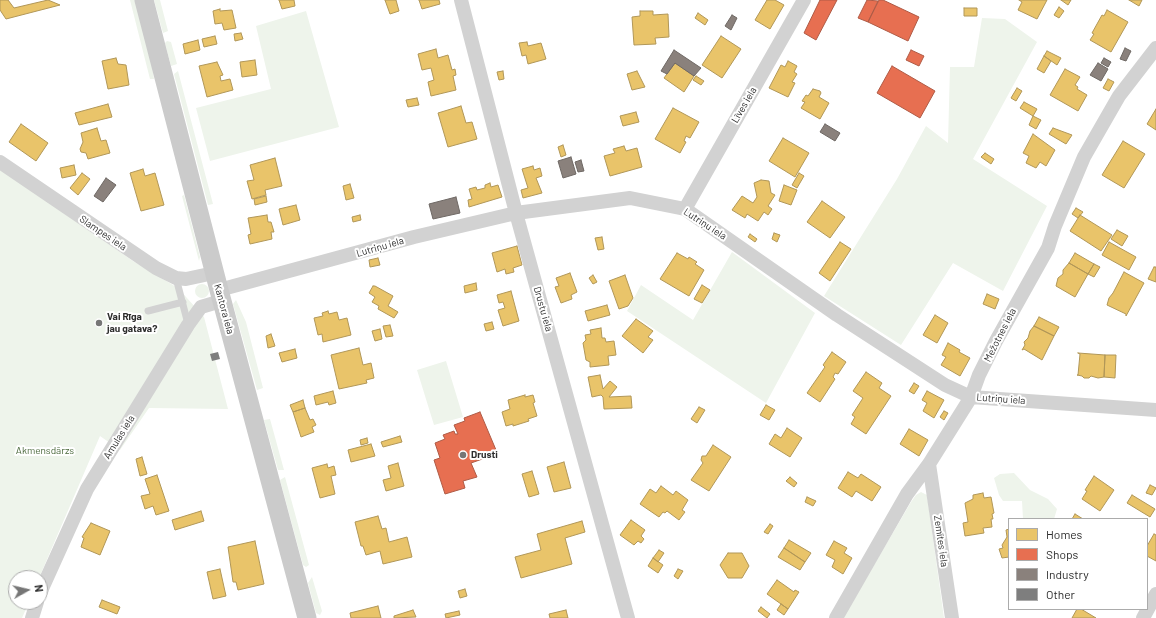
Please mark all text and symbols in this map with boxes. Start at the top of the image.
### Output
street label: Līves iela [729,85,759,125]
street label: Lutriņu iela [681,206,729,242]
street label: Slampes iela [77,213,129,253]
street label: Lutriņu iela [355,234,405,260]
street label: Kantora iela [212,283,236,335]
street label: Drustu iela [531,285,555,333]
street label: Mežotnes iela [981,306,1019,364]
place label: Vai Rīga jau gatava? [107,311,157,334]
marker: Vai Rīga jau gatava? [94,318,104,328]
street label: Lutriņu iela [976,391,1026,407]
street label: Amulas iela [101,413,137,461]
park label: Akmensdārzs [16,445,74,457]
place label: Drusti [471,449,498,461]
marker: Drusti [458,450,468,460]
street label: Zemītes iela [931,514,951,568]
legend [1008,518,1148,610]
text: Homes [1046,527,1082,541]
text: Shops [1046,547,1078,561]
text: Industry [1046,567,1089,581]
north arrow [8,570,48,610]
text: N [32,584,46,593]
text: Other [1046,587,1075,601]

